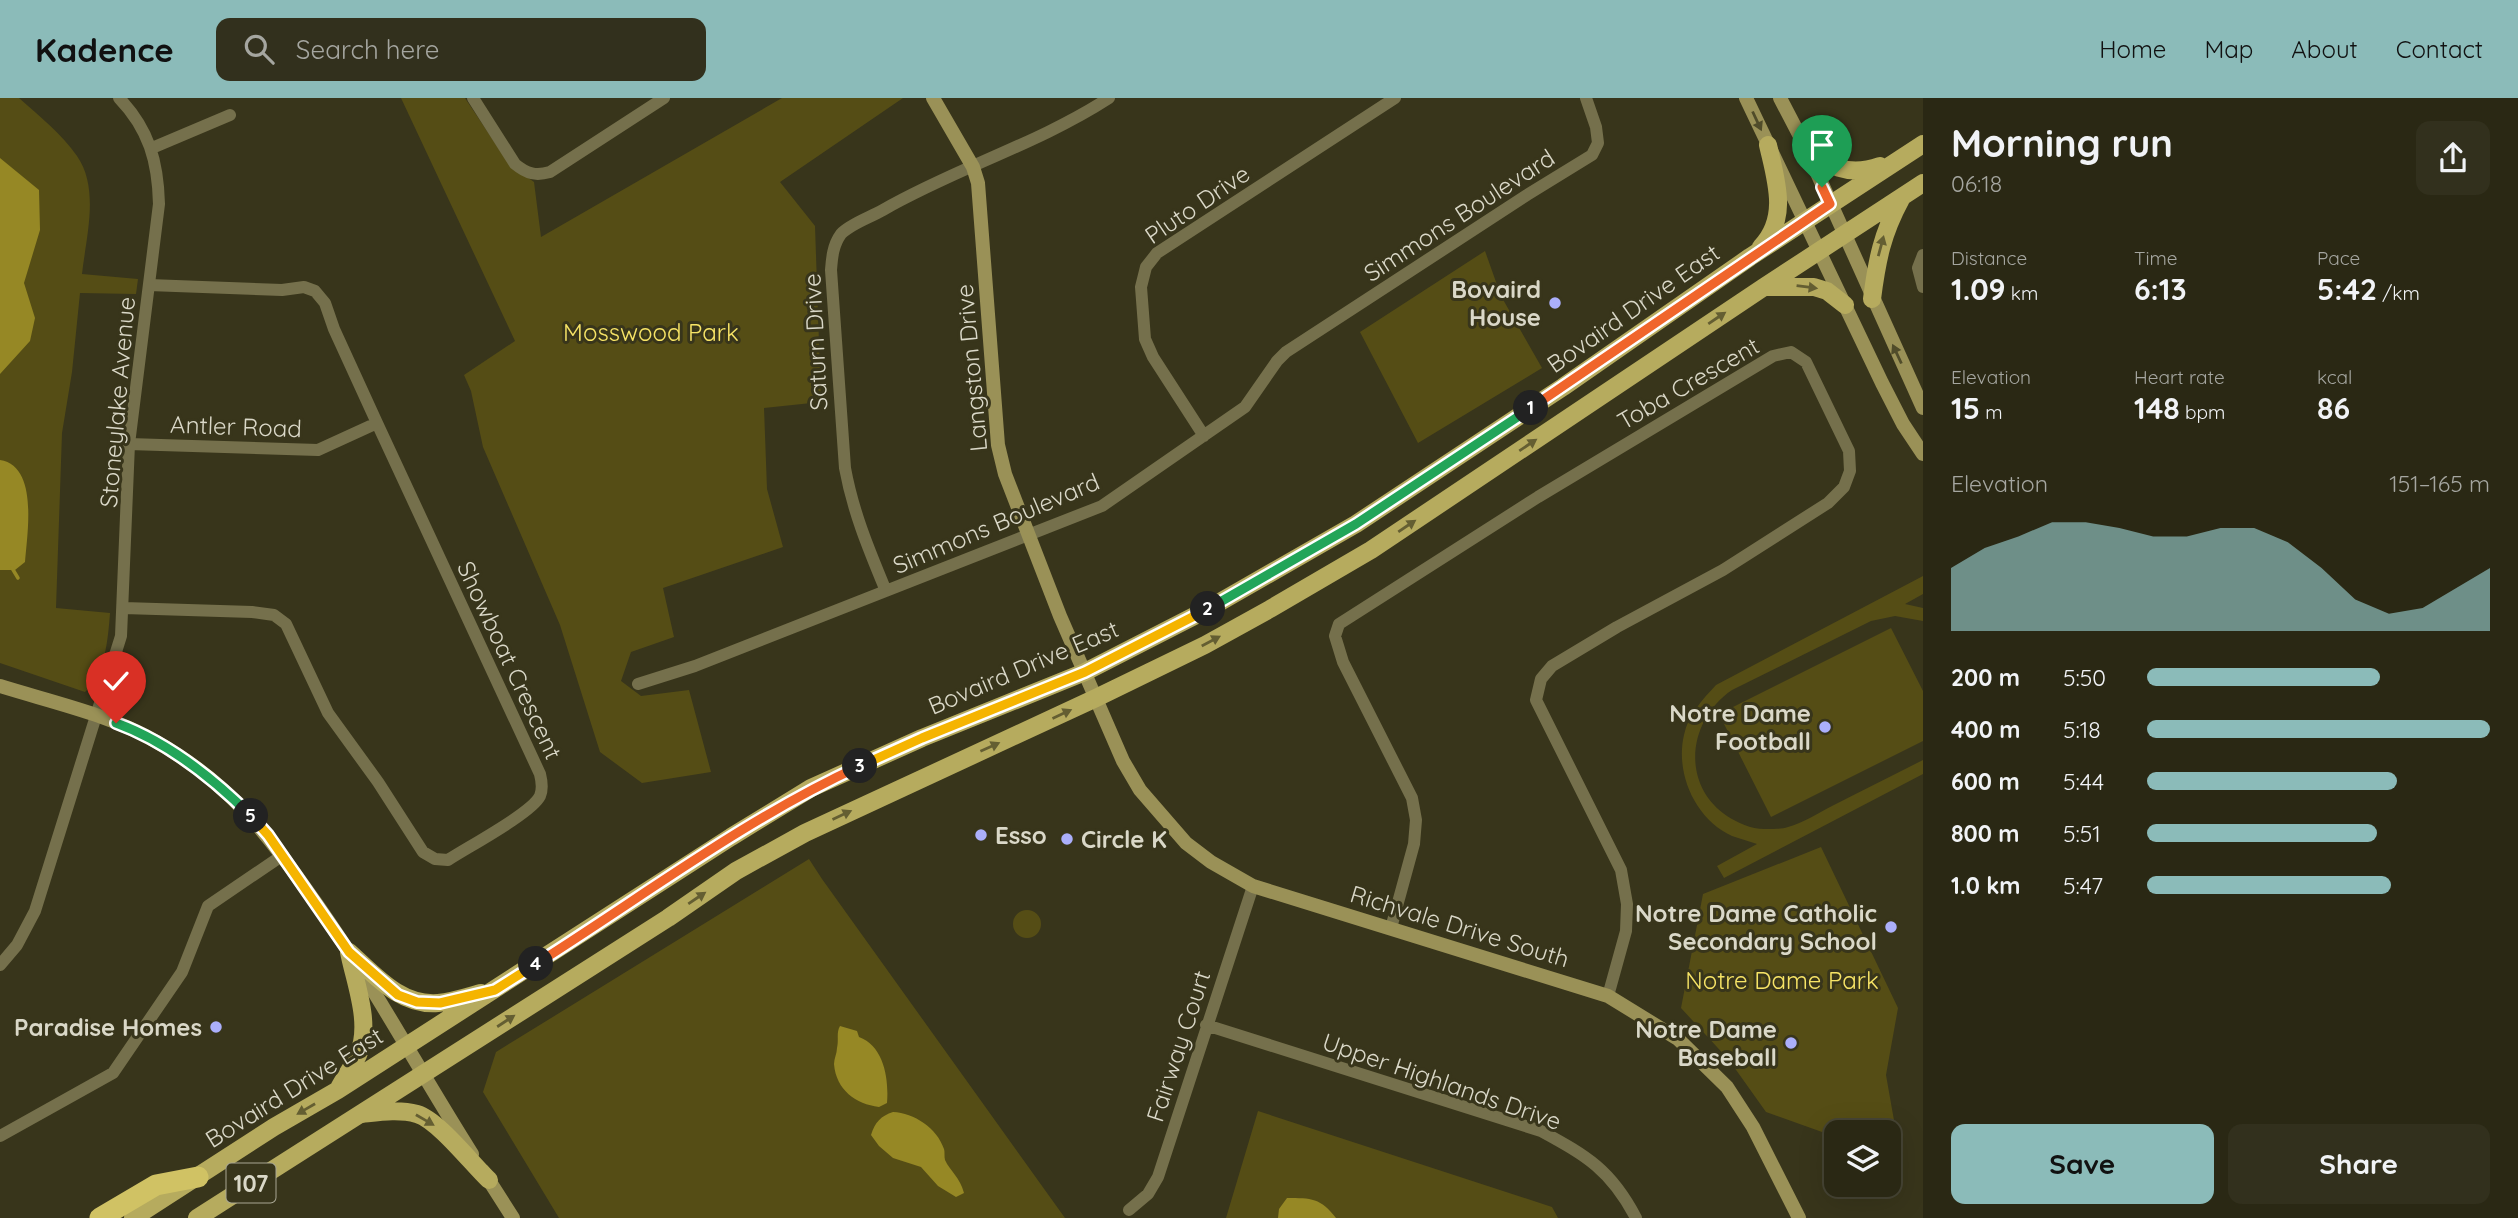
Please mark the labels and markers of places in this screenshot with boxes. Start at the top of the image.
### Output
pin [1792,115,1852,187]
place label: Bovaird House [1451,274,1541,332]
marker: Bovaird House [1547,295,1563,311]
pin: 1 [1514,390,1548,426]
pin: 2 [1190,592,1226,626]
pin [86,651,146,723]
place label: Notre Dame Football [1669,698,1811,756]
marker: Notre Dame Football [1817,719,1833,735]
pin: 3 [842,748,878,784]
pin: 5 [233,798,268,834]
place label: Esso [995,820,1047,850]
place label: Circle K [1081,824,1167,854]
marker: Esso [973,827,989,843]
marker: Circle K [1059,831,1075,847]
place label: Notre Dame Catholic Secondary School [1635,898,1877,956]
marker: Notre Dame Catholic Secondary School [1883,919,1899,935]
pin: 4 [518,946,554,982]
place label: Paradise Homes [14,1012,202,1042]
place label: Notre Dame Baseball [1635,1014,1777,1072]
marker: Paradise Homes [208,1019,224,1035]
marker: Notre Dame Baseball [1783,1035,1799,1051]

